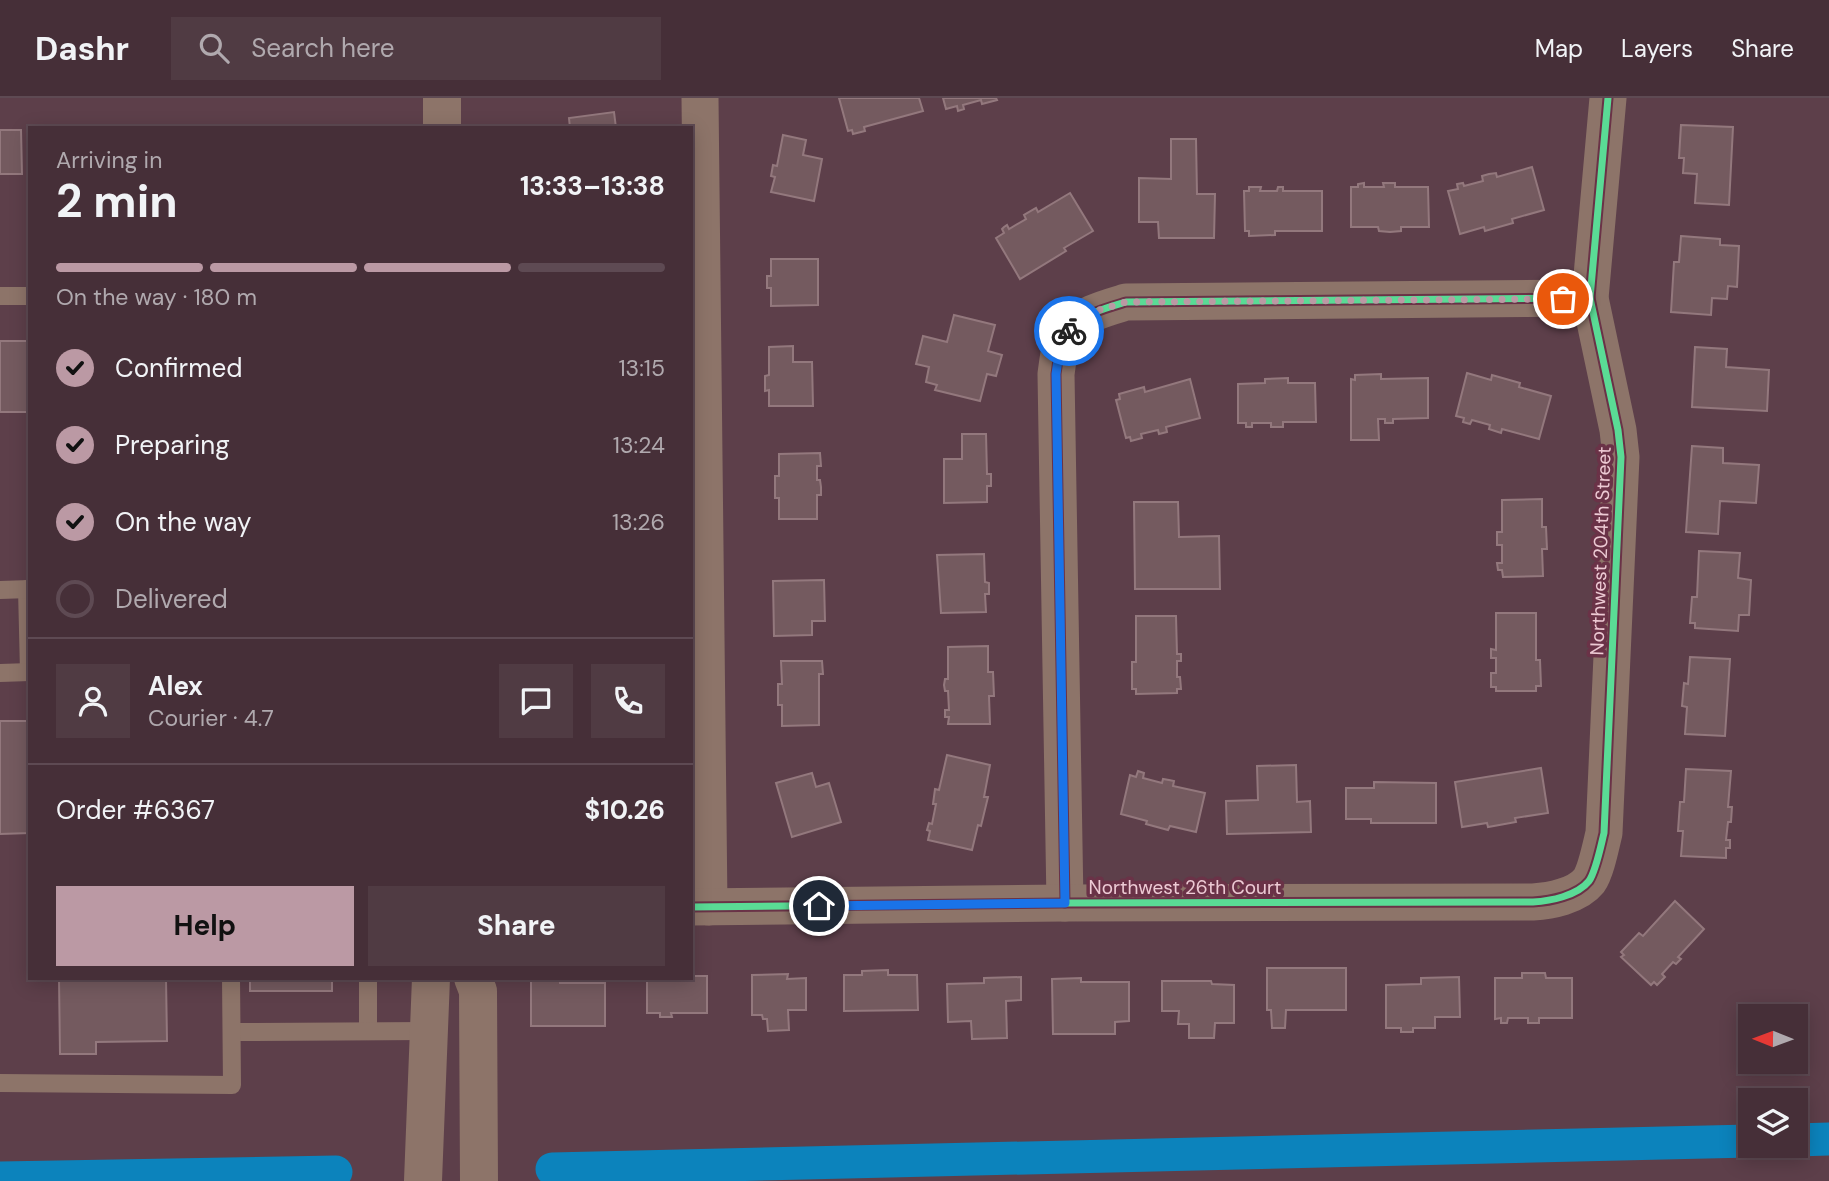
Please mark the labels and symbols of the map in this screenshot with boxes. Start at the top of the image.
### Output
pin [1533,269,1593,329]
courier [1034,296,1104,366]
street label: Northwest 204th Street [1584,446,1617,656]
street label: Northwest 26th Court [1089,875,1281,900]
pin [789,876,849,936]
north arrow [1738,1004,1808,1074]

